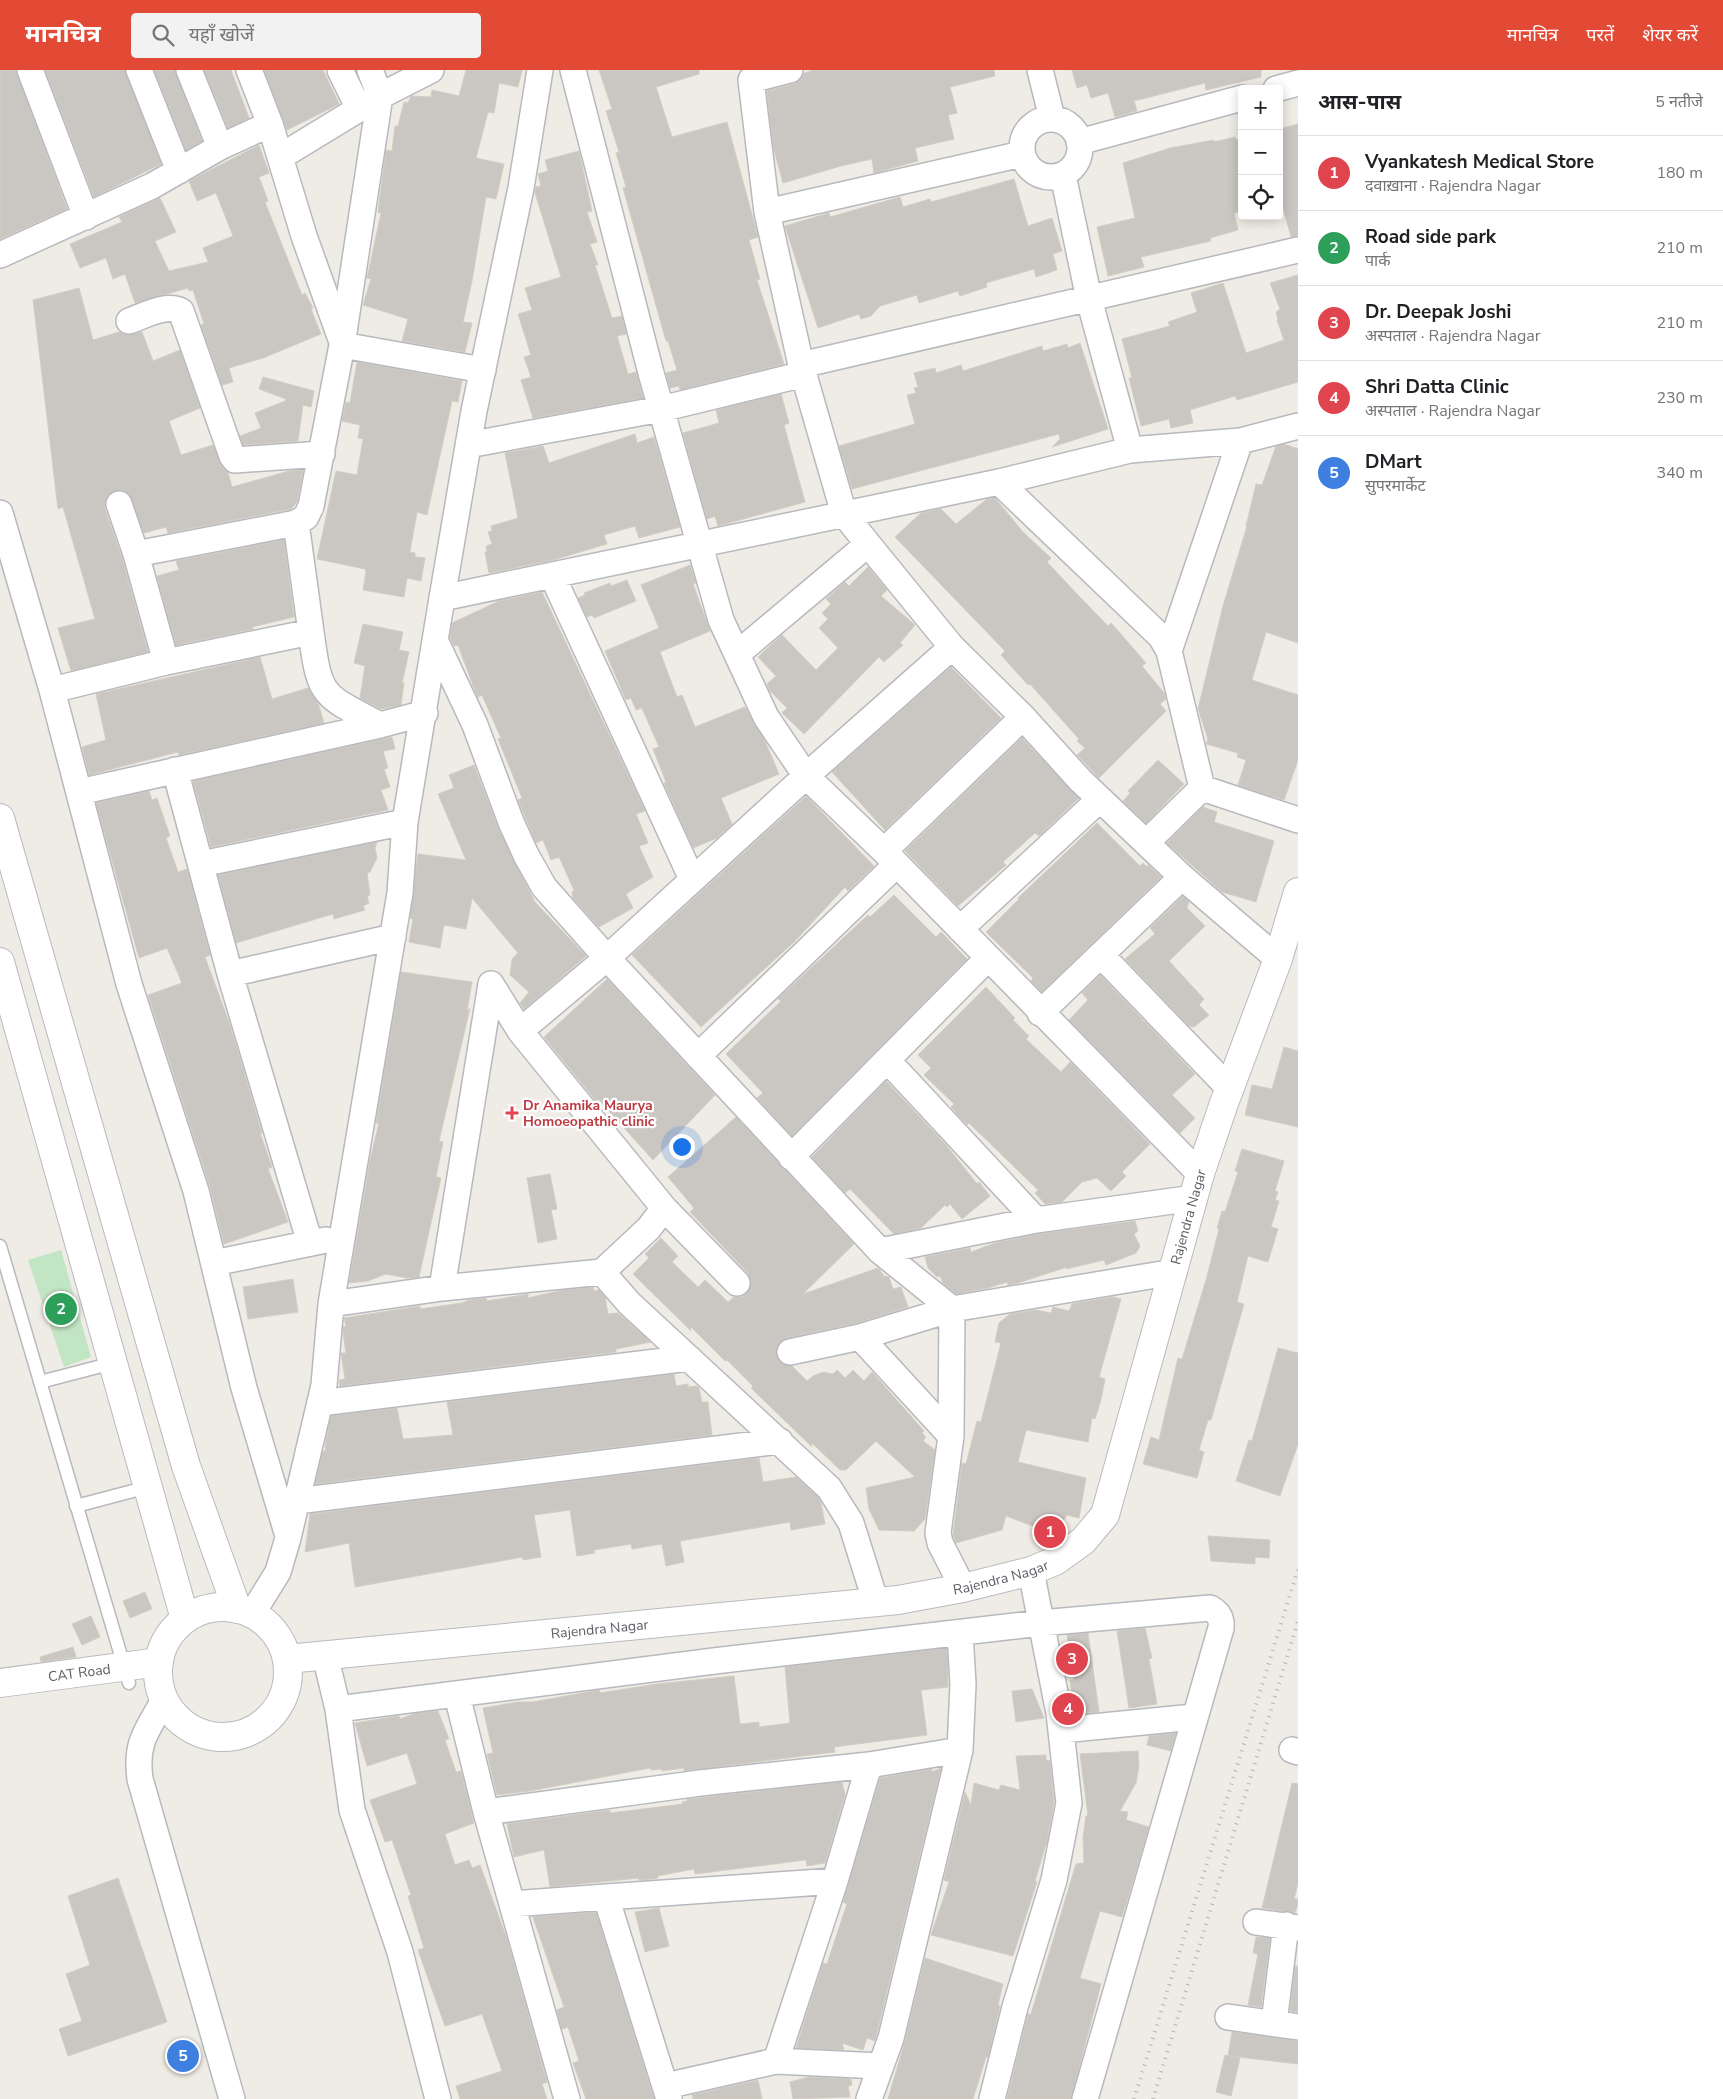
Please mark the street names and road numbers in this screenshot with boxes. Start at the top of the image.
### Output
street label: Rajendra Nagar [1166,1167,1210,1267]
street label: Rajendra Nagar [951,1555,1051,1599]
street label: Rajendra Nagar [550,1615,649,1643]
street label: CAT Road [47,1659,112,1686]

